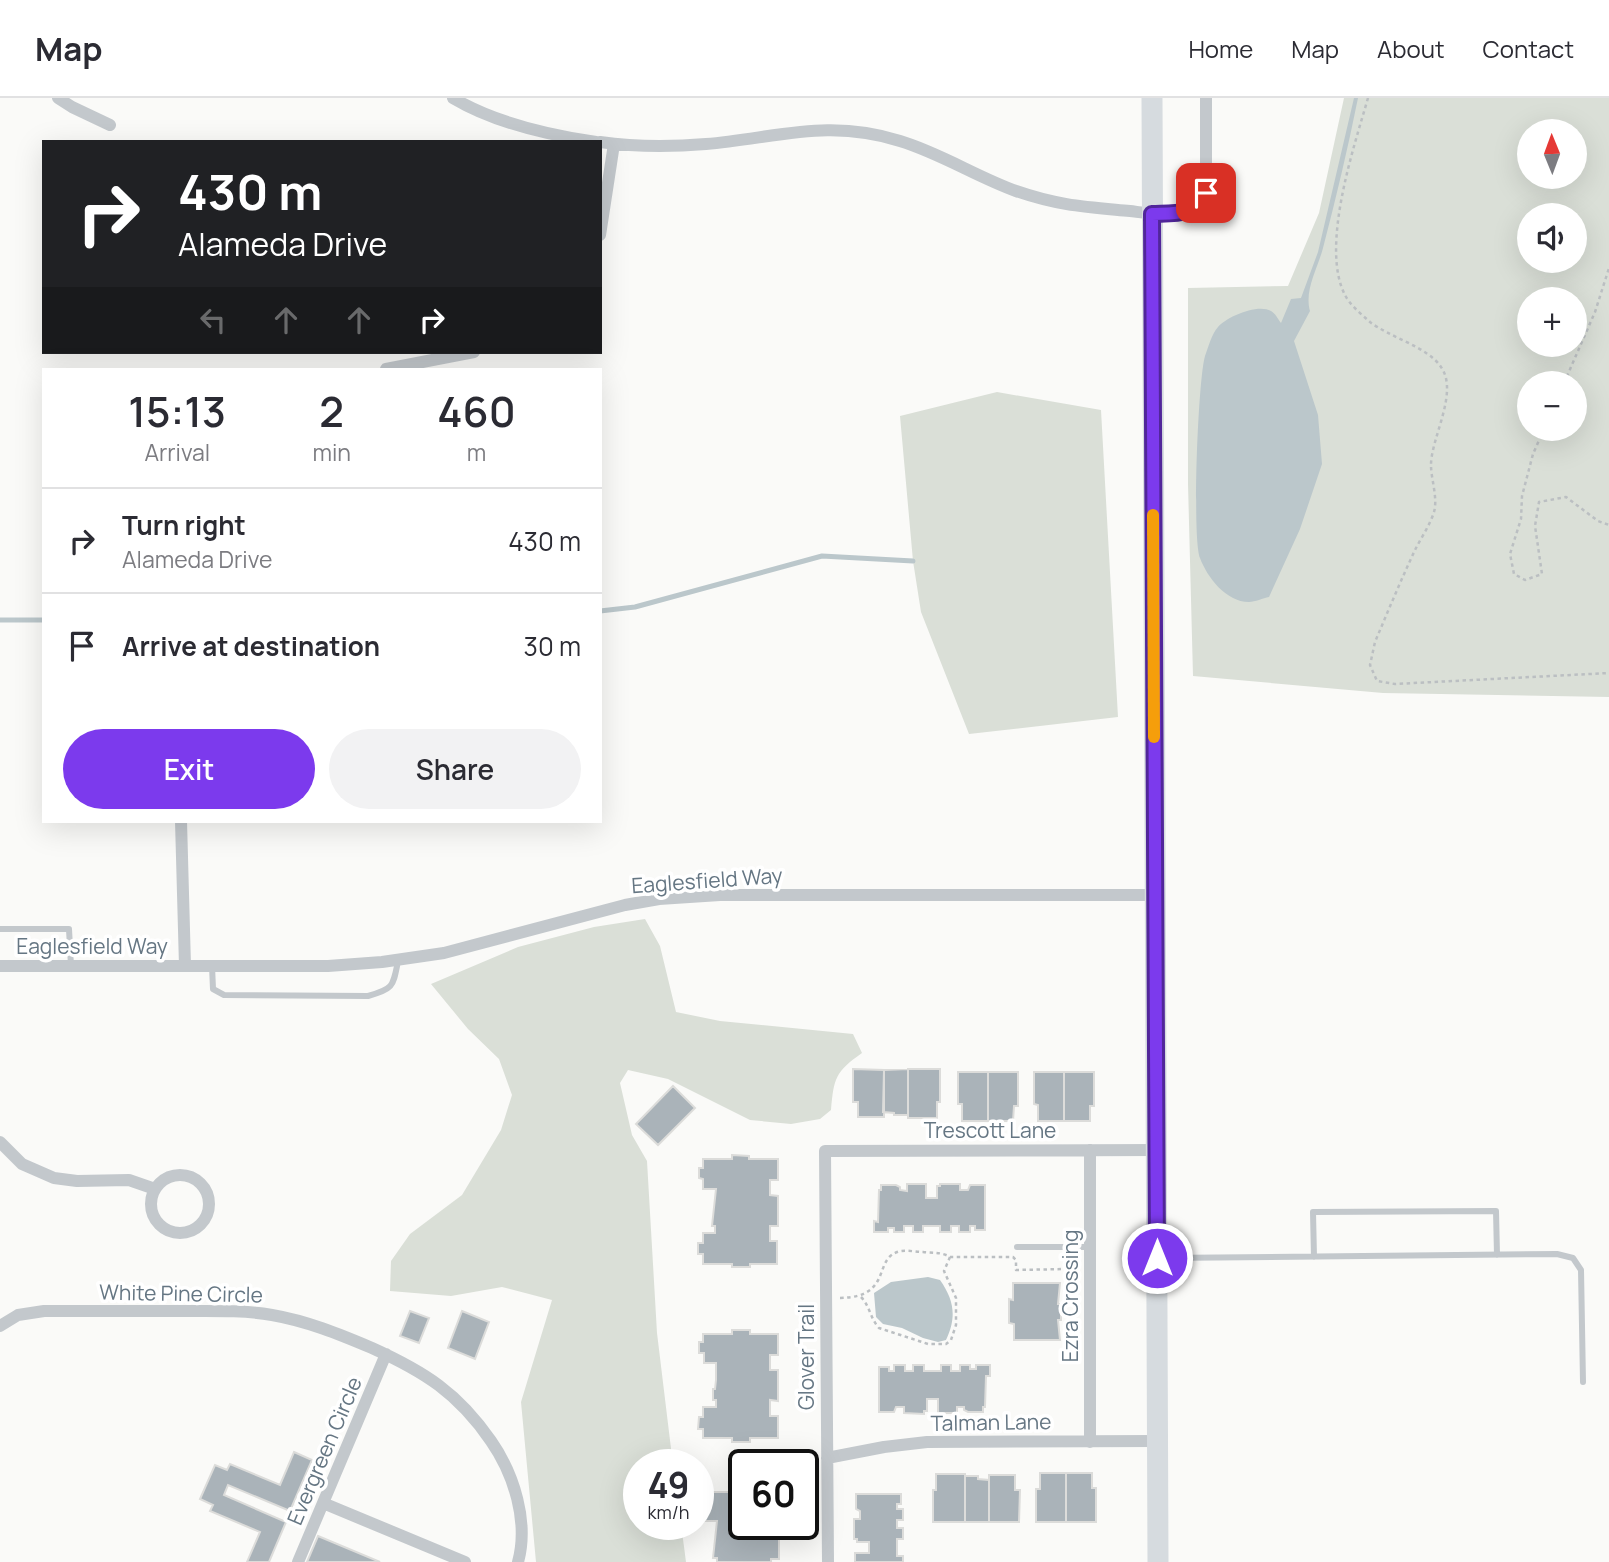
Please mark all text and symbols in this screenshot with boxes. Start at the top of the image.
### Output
text: Map [35,26,103,71]
text: Home [1188,32,1253,65]
text: Map [1291,32,1339,65]
text: About [1377,32,1445,65]
text: Contact [1483,32,1574,65]
north arrow [1517,119,1587,189]
map controls [1517,119,1587,441]
text: 430 m [178,158,322,225]
pin [1176,163,1236,223]
icon: right [63,168,154,259]
icon: arrive [1187,174,1225,212]
button: sound [1517,203,1587,273]
text: Alameda Drive [178,222,387,266]
button: + [1517,287,1587,357]
icon: left [194,301,232,339]
icon: ahead [267,301,305,339]
icon: ahead [340,301,378,339]
icon: right [413,301,451,339]
button: − [1517,371,1587,441]
text: 15:13 [128,382,226,440]
text: 2 [319,382,344,440]
text: 460 [437,382,516,440]
text: Arrival [144,436,210,468]
text: min [312,436,351,468]
text: m [467,436,486,468]
text: Turn right [122,507,246,543]
icon: right [63,522,101,560]
text: 430 m [508,523,581,559]
text: Alameda Drive [122,543,272,575]
icon: arrive [63,627,101,665]
text: Arrive at destination [122,628,380,664]
text: 30 m [524,628,581,664]
button: Exit [63,729,315,809]
button: Share [329,729,581,809]
street label: Eaglesfield Way [630,861,784,899]
street label: Eaglesfield Way [16,932,168,960]
street label: Trescott Lane [924,1116,1056,1144]
position arrow [1120,1221,1194,1295]
street label: Ezra Crossing [1056,1230,1084,1362]
street label: White Pine Circle [99,1278,263,1308]
street label: Glover Trail [792,1304,820,1410]
street label: Evergreen Circle [280,1372,368,1529]
street label: Talman Lane [930,1407,1052,1437]
speed limit sign: 60 [728,1449,819,1540]
text: 49 [647,1461,690,1509]
text: km/h [648,1500,689,1524]

